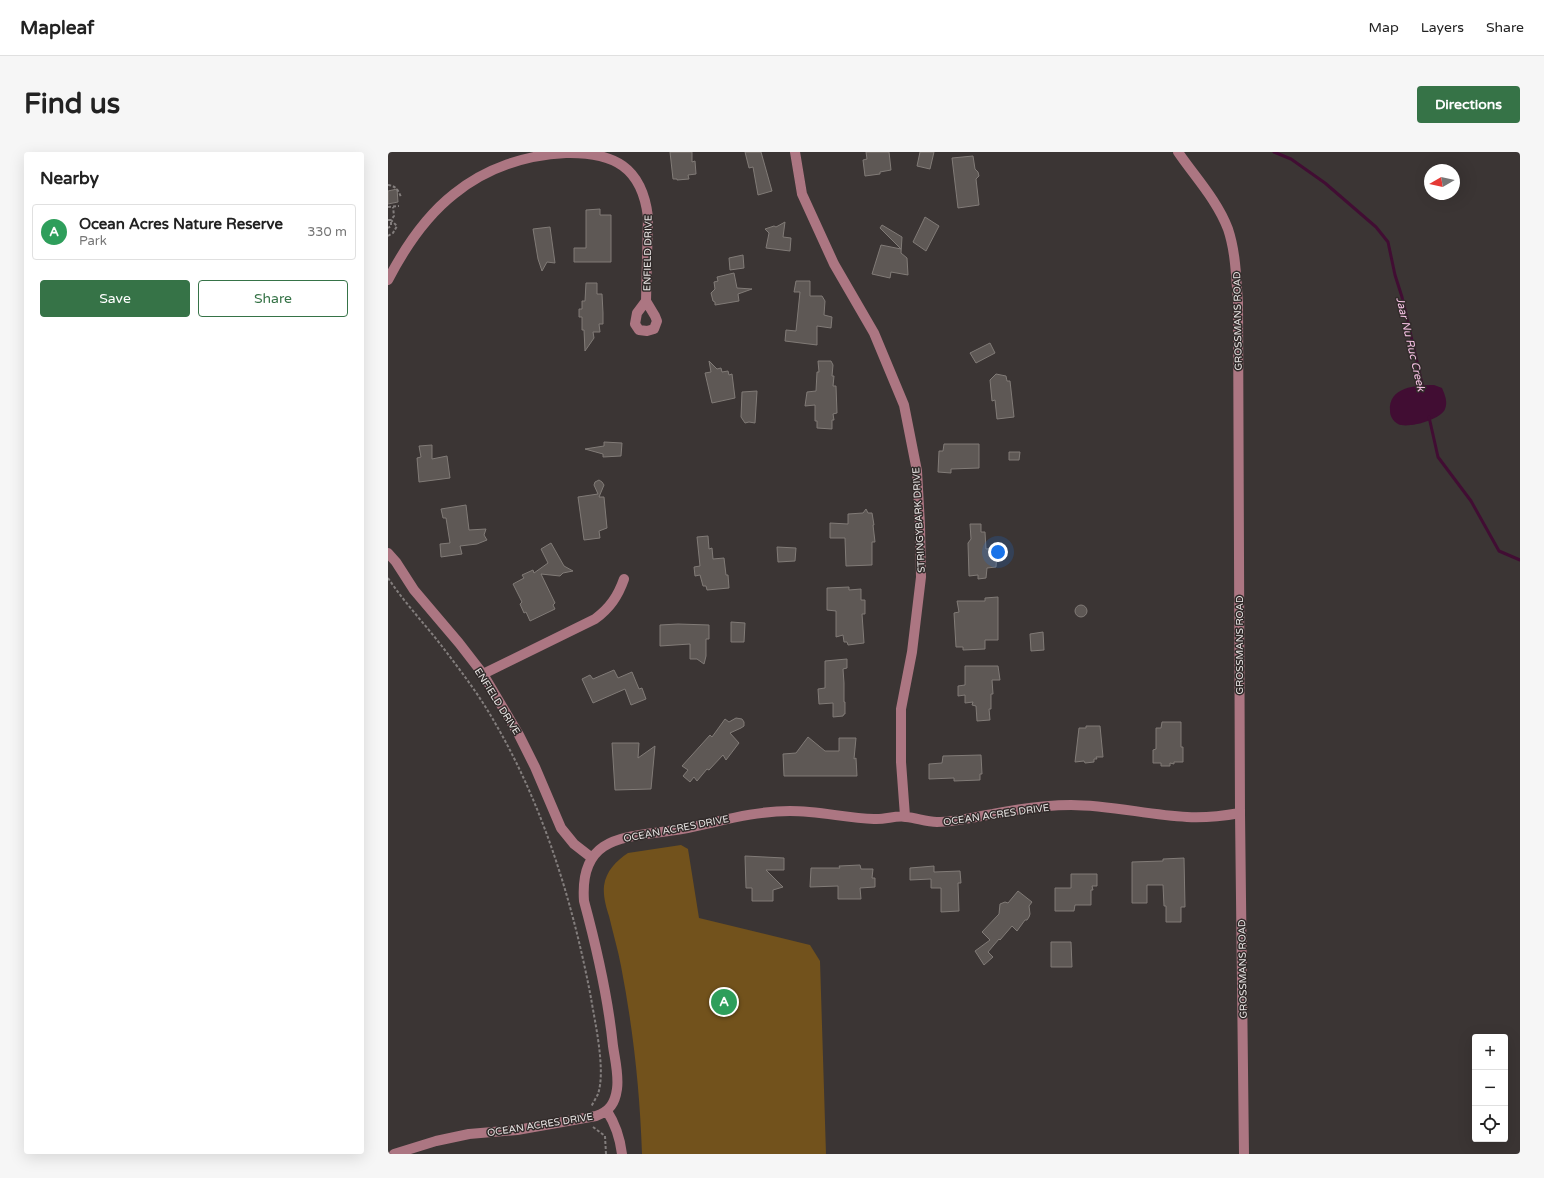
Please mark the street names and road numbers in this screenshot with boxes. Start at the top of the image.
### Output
street label: ENFIELD DRIVE [641,215,655,291]
street label: GROSSMANS ROAD [1231,271,1245,371]
street label: STRINGYBARK DRIVE [910,467,928,573]
street label: GROSSMANS ROAD [1234,595,1246,695]
street label: ENFIELD DRIVE [472,666,522,737]
street label: OCEAN ACRES DRIVE [942,802,1050,828]
street label: OCEAN ACRES DRIVE [623,813,730,845]
street label: GROSSMANS ROAD [1236,919,1250,1019]
street label: OCEAN ACRES DRIVE [486,1111,594,1139]

